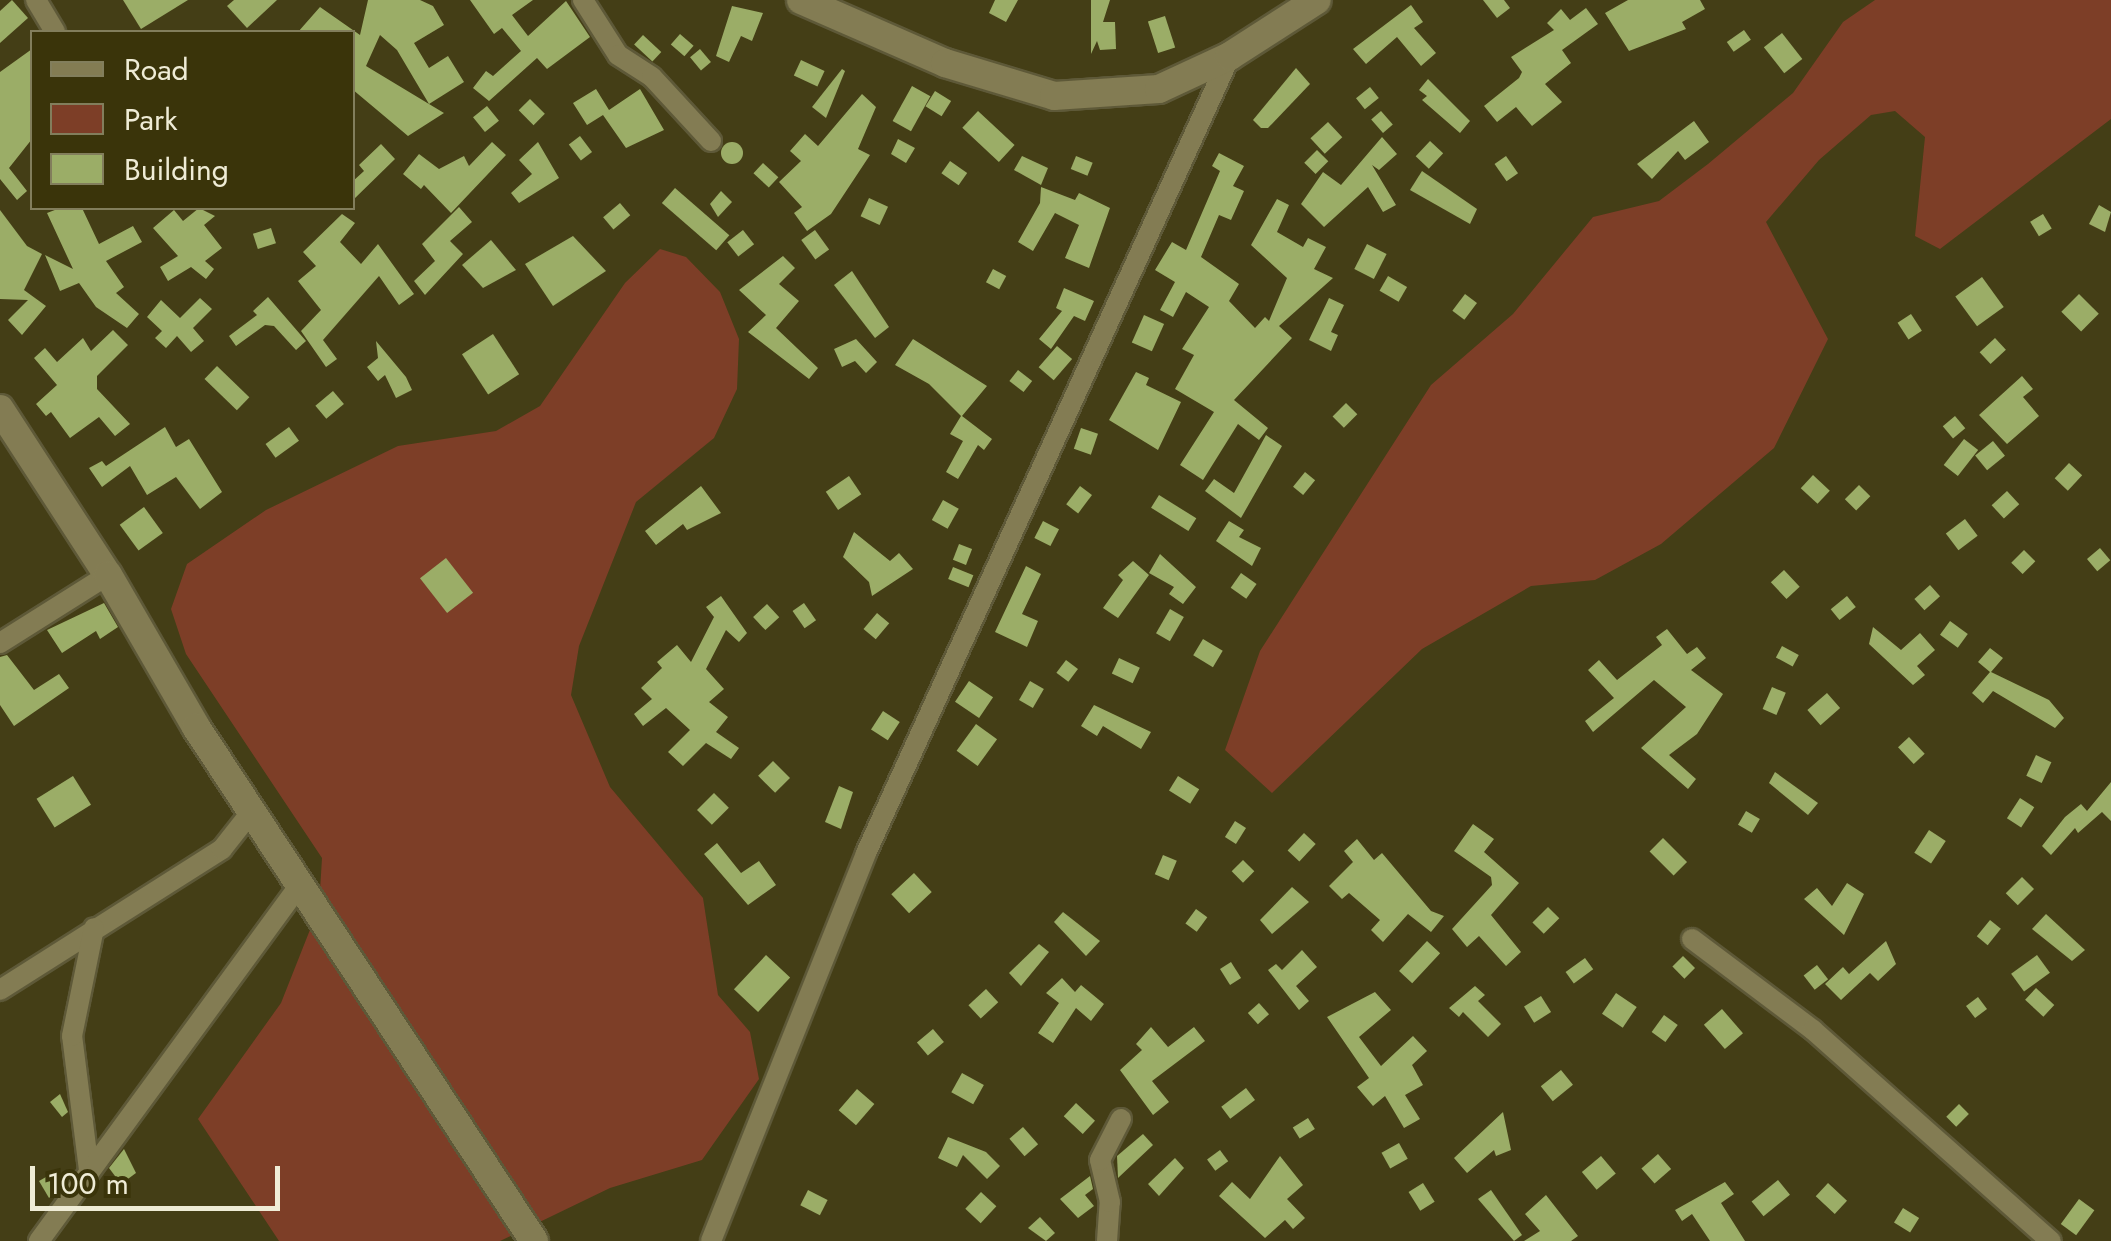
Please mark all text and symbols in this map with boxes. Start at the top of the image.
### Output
legend [30,30,355,210]
text: Road [124,48,189,91]
text: Park [124,98,177,141]
text: Building [124,148,229,191]
scale bar [35,1146,285,1208]
text: 100 m [47,1162,129,1205]

